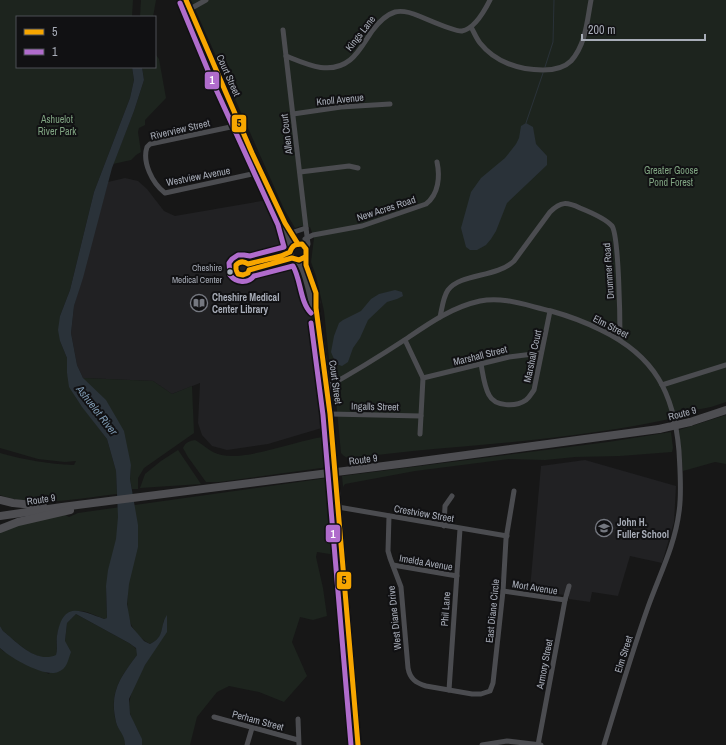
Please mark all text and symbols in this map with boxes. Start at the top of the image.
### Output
street label: Kings Lane [342,13,379,54]
legend [16,16,156,68]
scale bar [582,16,705,42]
text: 200 m [588,22,615,38]
text: 5 [52,24,58,40]
text: 1 [52,44,58,60]
street label: Court Street [214,52,244,99]
line badge: 1 [204,71,220,90]
text: 1 [209,73,215,87]
street label: Knoll Avenue [316,90,365,108]
street label: Allen Court [277,112,296,156]
park label: Ashuelot River Park [38,113,77,138]
line badge: 5 [231,114,247,133]
street label: Riverview Street [149,116,212,143]
text: 5 [236,116,242,130]
street label: Westview Avenue [165,164,232,189]
park label: Greater Goose Pond Forest [644,164,699,189]
street label: New Acres Road [355,193,417,224]
street label: Drummer Road [600,243,617,299]
place label: Cheshire Medical Center [172,262,223,286]
marker: Cheshire Medical Center [225,267,235,277]
place label: Cheshire Medical Center Library [212,291,279,316]
library icon: Cheshire Medical Center Library [189,293,209,313]
street label: Elm Street [591,312,631,341]
street label: Marshall Court [521,328,545,384]
street label: Marshall Street [452,342,509,368]
street label: Court Street [326,359,345,406]
water label: Ashuelot River [73,382,121,438]
street label: Ingalls Street [351,400,400,413]
street label: Route 9 [667,403,698,423]
street label: Route 9 [348,451,379,468]
street label: Route 9 [26,491,57,508]
street label: Crestview Street [393,502,456,525]
place label: John H. Fuller School [617,516,669,541]
school or university icon: John H. Fuller School [594,518,614,538]
line badge: 1 [325,524,341,543]
text: 1 [330,527,336,541]
street label: Imelda Avenue [398,551,454,574]
line badge: 5 [336,571,352,590]
text: 5 [341,573,347,587]
street label: Mort Avenue [511,577,559,598]
street label: East Diane Circle [483,578,502,644]
street label: West Diane Drive [385,585,404,651]
street label: Phil Lane [438,591,453,627]
street label: Elm Street [611,633,636,674]
street label: Armory Street [533,637,556,691]
street label: Perham Street [231,707,286,734]

